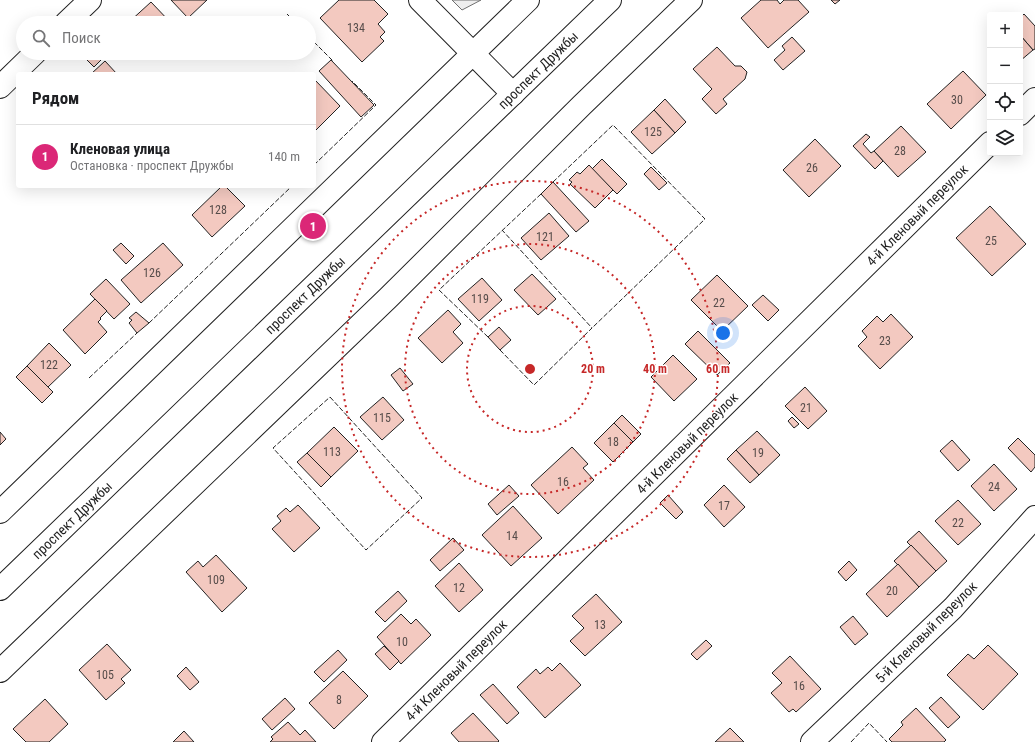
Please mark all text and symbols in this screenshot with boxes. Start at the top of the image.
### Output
map controls [987,12,1023,156]
button: + [987,12,1023,48]
search box [16,16,316,60]
house number: 134 [347,21,365,35]
icon: search [30,27,52,49]
street label: проспект Дружбы [495,28,581,112]
text: Поиск [62,29,101,47]
button: − [987,48,1023,84]
button: locate [987,84,1023,120]
text: Рядом [32,88,79,108]
house number: 30 [951,93,963,107]
button: layers [987,120,1023,156]
house number: 125 [644,125,662,139]
text: Кленовая улица [70,140,170,158]
house number: 28 [894,144,906,158]
text: 1 [42,149,48,164]
text: 140 m [268,149,300,164]
text: Остановка · проспект Дружбы [70,158,234,173]
house number: 26 [806,161,818,175]
street label: 4-й Кленовый переулок [863,161,971,269]
house number: 128 [209,203,227,217]
pin: 1 [300,211,326,241]
house number: 121 [536,230,554,244]
house number: 25 [985,234,997,248]
street label: проспект Дружбы [262,253,348,337]
house number: 126 [143,266,161,280]
house number: 119 [471,292,489,306]
house number: 22 [713,296,725,310]
your location [713,323,733,343]
house number: 23 [879,334,891,348]
house number: 122 [40,358,58,372]
centre of rings [523,362,537,376]
text: 20 m [581,362,605,376]
text: 40 m [643,362,667,376]
text: 60 m [706,362,730,376]
street label: 4-й Кленовый переулок [633,389,741,497]
house number: 21 [800,401,812,415]
house number: 115 [373,411,391,425]
house number: 18 [607,435,619,449]
house number: 113 [323,445,341,459]
house number: 19 [752,446,764,460]
house number: 16 [557,475,569,489]
street label: проспект Дружбы [29,478,115,562]
house number: 24 [988,480,1000,494]
house number: 17 [718,499,730,513]
house number: 22 [952,516,964,530]
house number: 14 [506,529,518,543]
house number: 109 [207,573,225,587]
street label: 5-й Кленовый переулок [872,578,980,686]
house number: 12 [453,581,465,595]
house number: 20 [886,584,898,598]
street label: 4-й Кленовый переулок [402,616,510,724]
house number: 13 [594,618,606,632]
house number: 10 [396,635,408,649]
house number: 105 [96,668,114,682]
house number: 16 [793,679,805,693]
house number: 8 [336,693,342,707]

